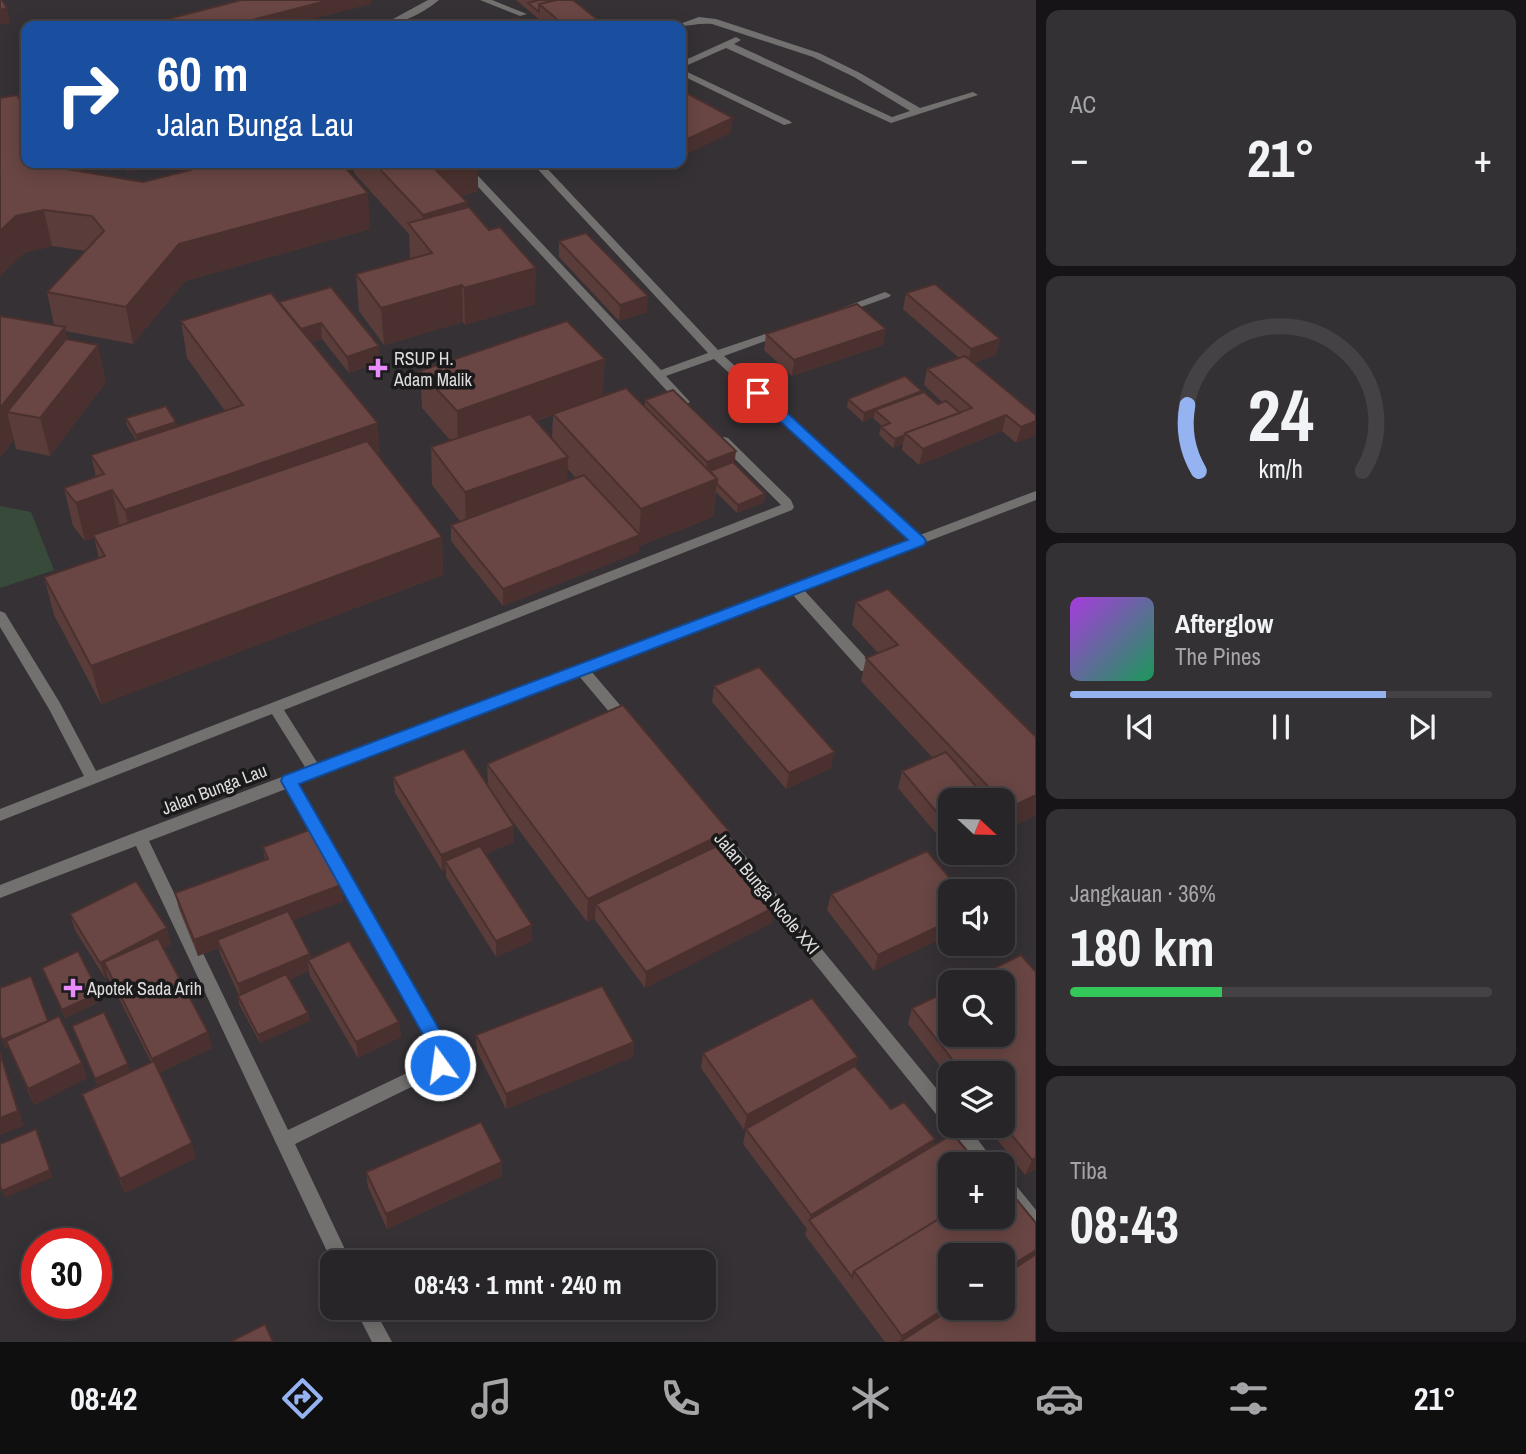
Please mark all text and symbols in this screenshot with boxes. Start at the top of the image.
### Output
text: 60 m [157,40,249,106]
icon: right [42,49,133,140]
text: AC [1070,89,1096,120]
text: Jalan Bunga Lau [157,103,354,146]
text: 21° [1247,123,1315,193]
text: − [1070,133,1088,184]
text: + [1474,133,1492,184]
place label: RSUP H. Adam Malik [393,346,473,392]
marker: RSUP H. Adam Malik [368,358,388,378]
pin [728,363,788,423]
text: 24 [1248,366,1314,464]
icon: arrive [739,374,777,412]
text: km/h [1259,451,1303,485]
text: Afterglow [1175,606,1273,641]
text: The Pines [1175,641,1261,672]
icon: previous [1121,708,1159,746]
icon: pause [1262,708,1300,746]
icon: next [1403,708,1441,746]
street label: Jalan Bunga Lau [158,757,270,821]
north arrow [938,788,1015,864]
map controls [938,788,1015,1320]
street label: Jalan Bunga Ncole XXI [709,827,825,959]
text: Jangkauan · 36% [1070,878,1216,909]
button: sound [938,879,1015,956]
text: 180 km [1070,912,1215,982]
button: search [938,970,1015,1047]
place label: Apotek Sada Arih [86,976,202,1001]
marker: Apotek Sada Arih [65,980,81,996]
position arrow [403,1028,477,1102]
button: layers [938,1061,1015,1138]
button: + [938,1152,1015,1229]
text: Tiba [1070,1155,1107,1186]
text: 08:43 [1070,1189,1179,1259]
speed limit sign: 30 [21,1228,112,1319]
button: − [938,1243,1015,1320]
text: 08:43 · 1 mnt · 240 m [414,1267,622,1302]
icon: directions [278,1374,327,1423]
icon: music [467,1374,516,1423]
icon: phone [656,1374,705,1423]
icon: climate [846,1374,895,1423]
icon: car [1035,1374,1084,1423]
icon: filters [1224,1374,1273,1423]
text: 08:42 [70,1377,137,1420]
text: 21° [1414,1377,1456,1420]

